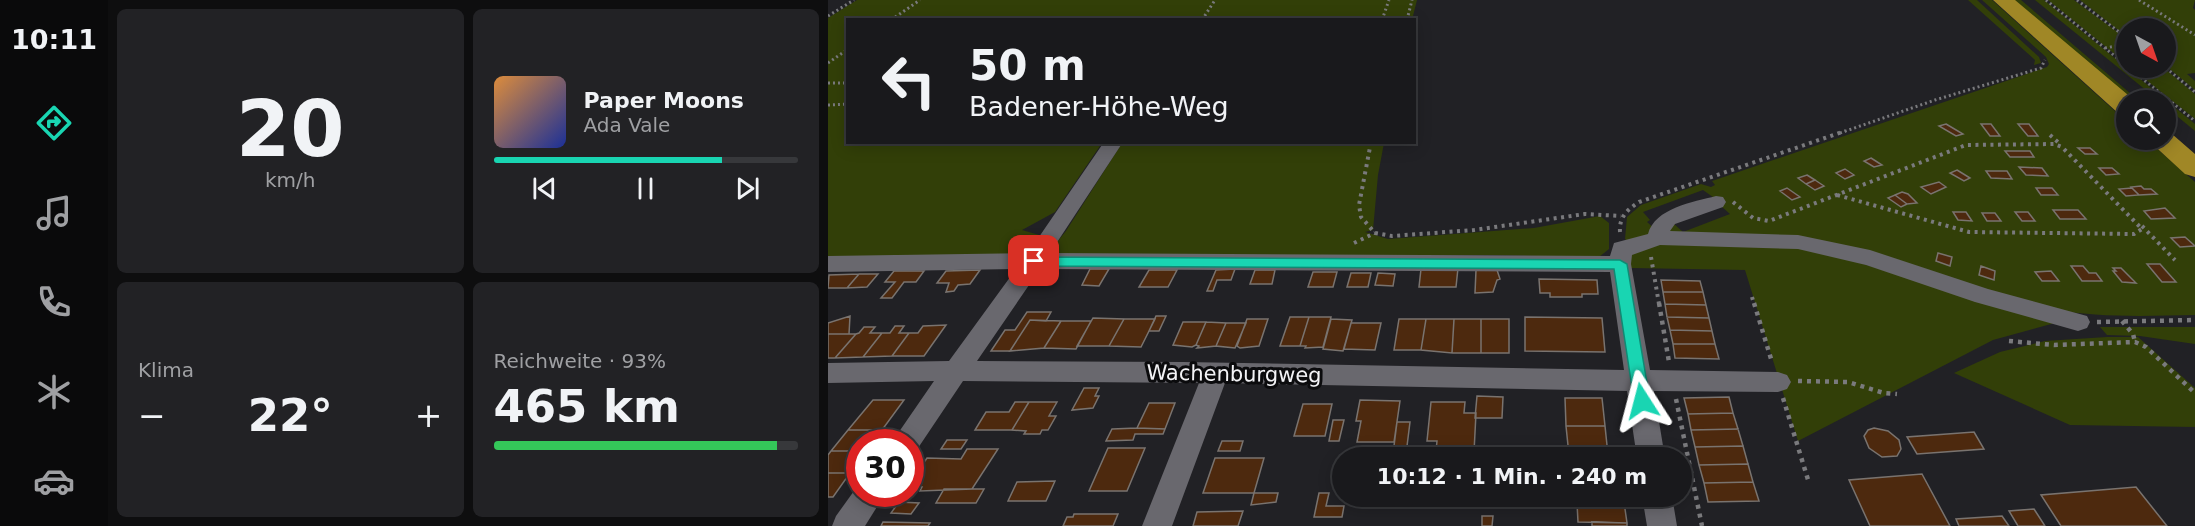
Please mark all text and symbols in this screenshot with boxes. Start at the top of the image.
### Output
north arrow [2116,18,2176,78]
map controls [2116,18,2176,150]
text: 10:11 [11,24,97,55]
text: 50 m [969,41,1086,90]
icon: left [870,42,948,120]
text: 20 [236,84,345,174]
text: Paper Moons [584,88,744,113]
button: search [2116,90,2176,150]
text: Badener-Höhe-Weg [969,91,1229,122]
icon: directions [33,102,75,144]
text: Ada Vale [584,113,670,137]
text: km/h [265,168,315,192]
icon: previous [528,172,561,205]
icon: pause [629,172,662,205]
icon: next [731,172,764,205]
icon: music [33,192,75,234]
pin [1008,235,1059,286]
icon: arrive [1017,244,1050,277]
icon: phone [33,281,75,323]
text: Reichweite · 93% [494,349,666,373]
text: Klima [138,358,194,382]
street label: Wachenburgweg [1146,360,1322,388]
position arrow [1610,369,1674,433]
icon: climate [33,371,75,413]
text: 465 km [494,380,680,433]
text: 22° [248,389,333,442]
text: − [138,396,166,435]
text: + [415,396,443,435]
speed limit sign: 30 [846,429,924,507]
icon: car [33,460,75,502]
text: 10:12 · 1 Min. · 240 m [1377,464,1647,489]

